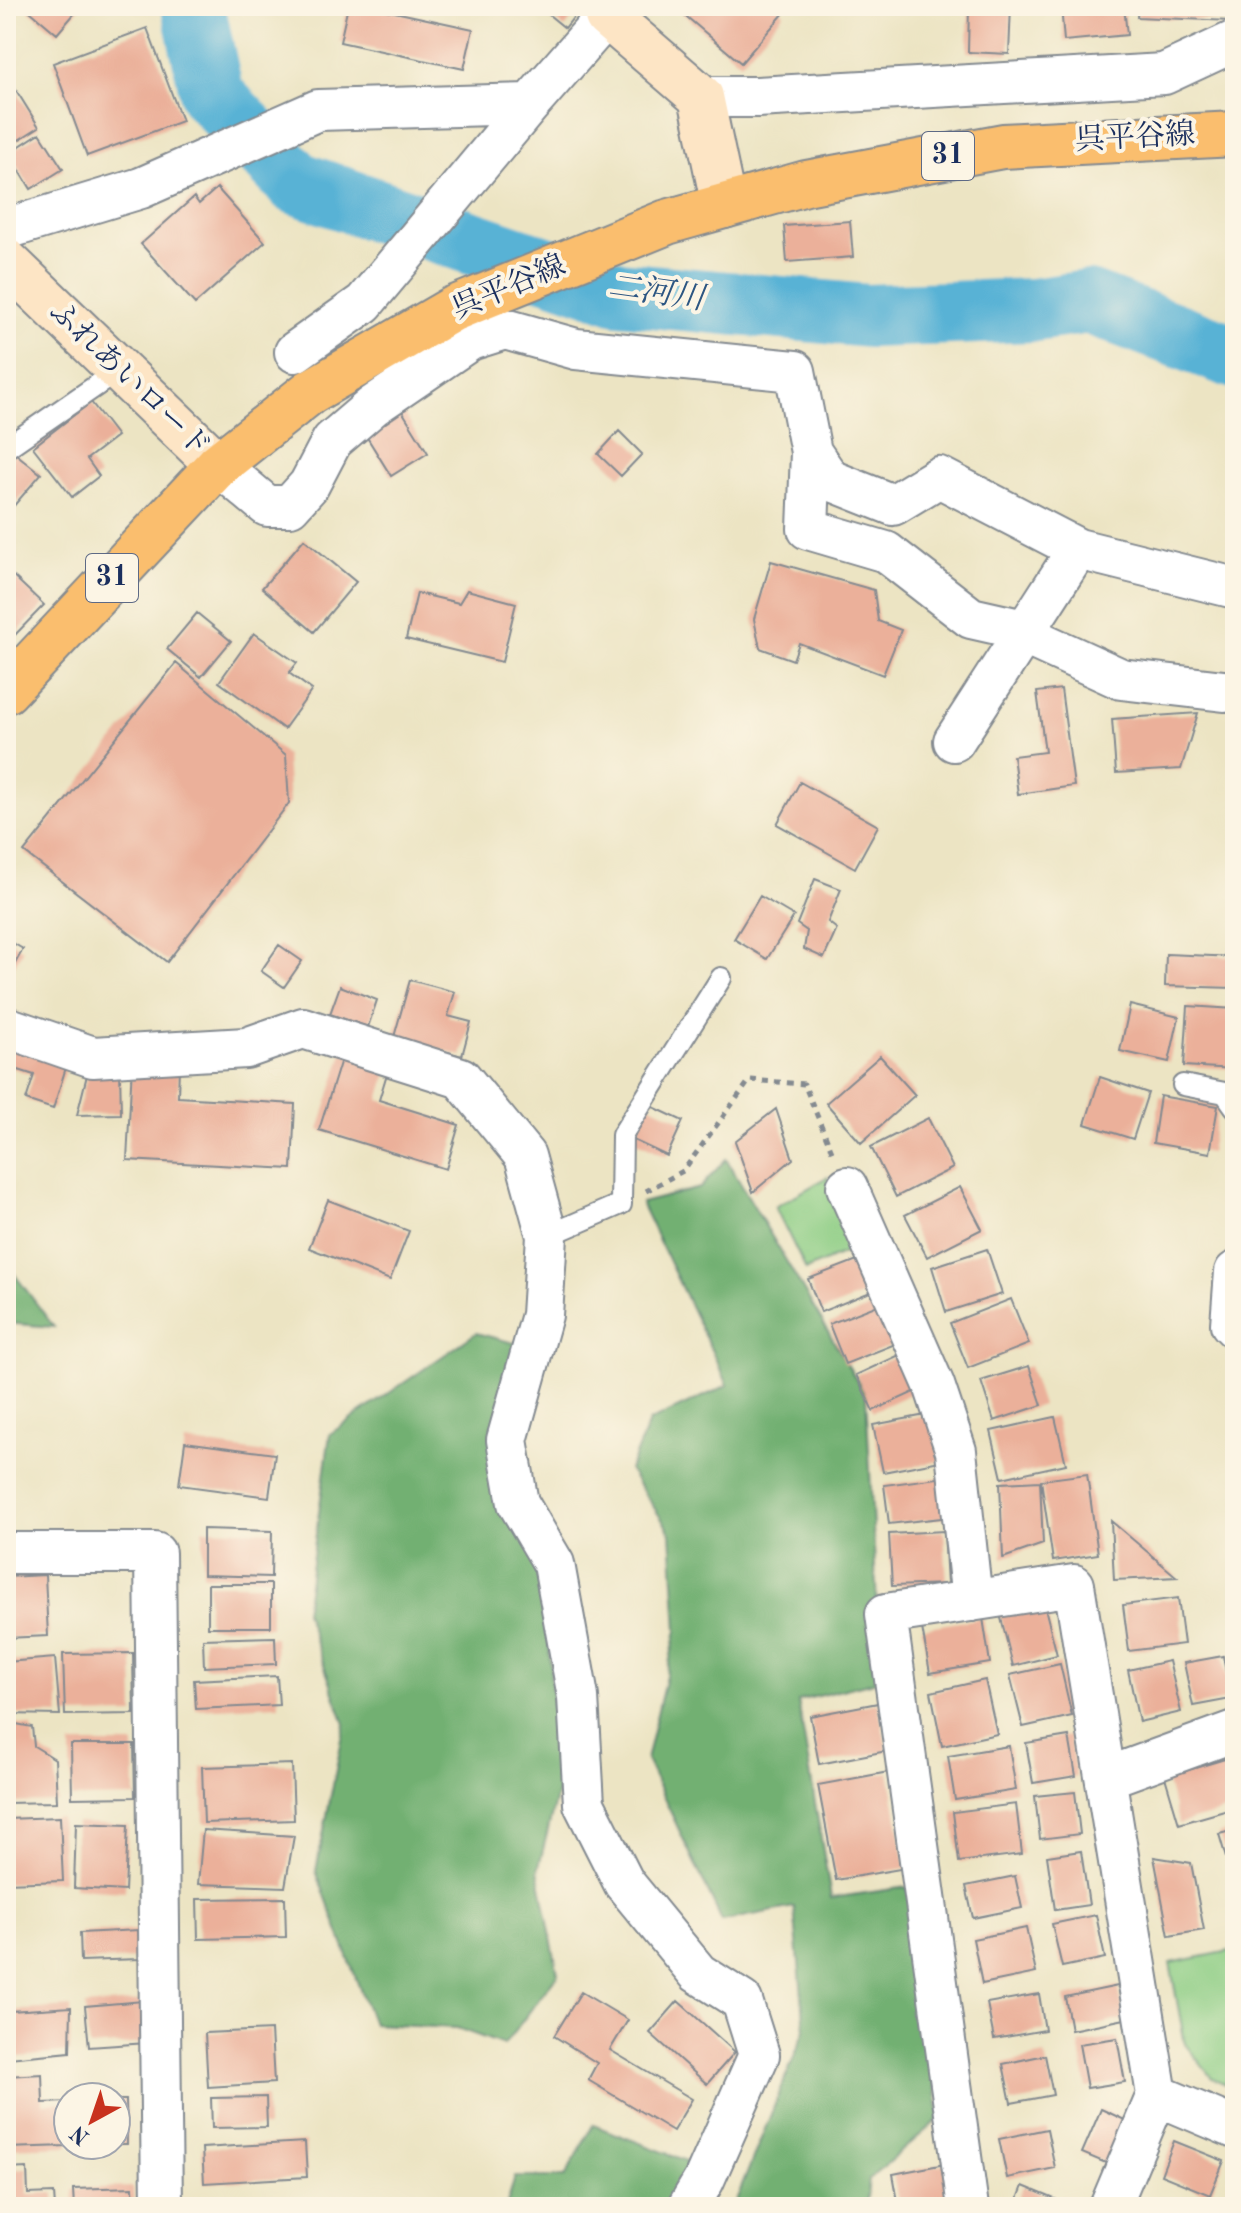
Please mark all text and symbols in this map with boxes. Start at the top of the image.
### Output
street label: 呉平谷線 [1074,117,1196,156]
road number: 31 [922,132,974,180]
street label: 呉平谷線 [447,248,570,325]
water label: 二河川 [606,269,709,317]
street label: ふれあいロード [43,296,216,464]
road number: 31 [86,554,138,602]
north arrow [52,2081,132,2161]
text: N [67,2121,94,2149]

